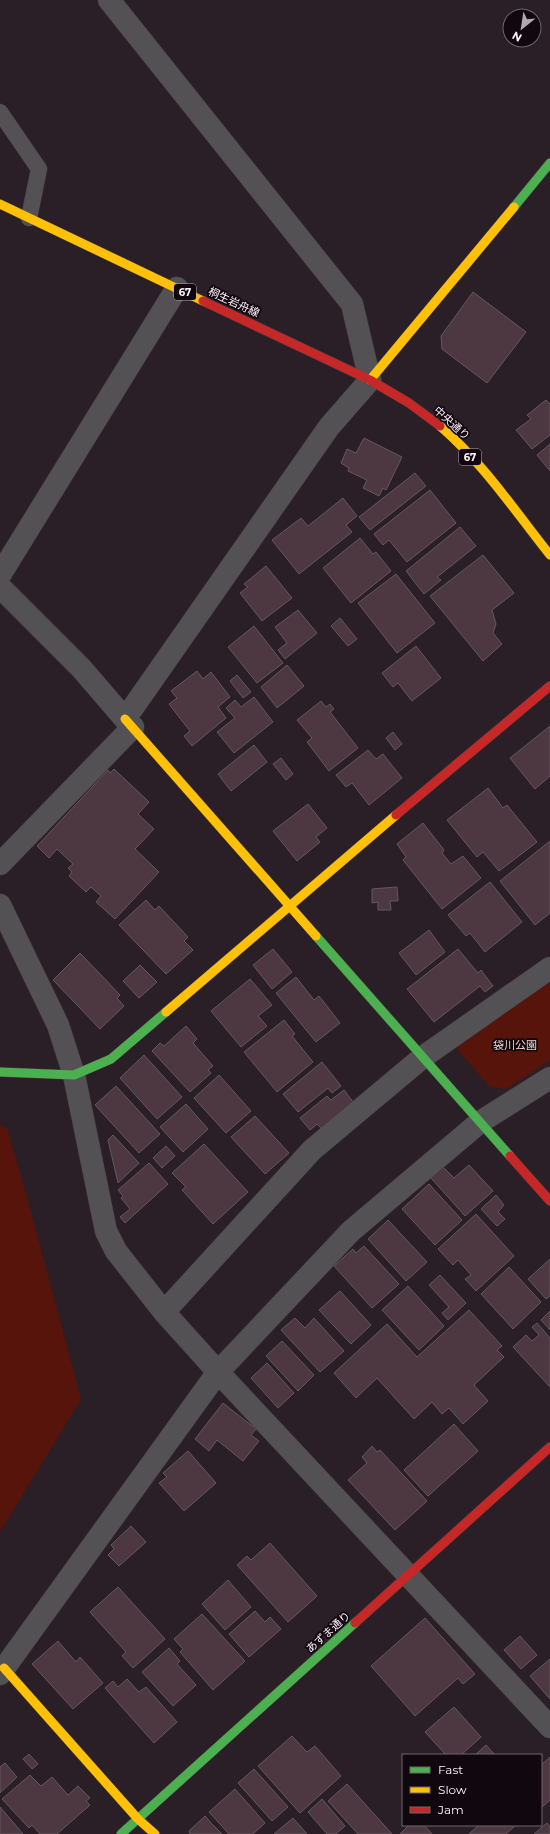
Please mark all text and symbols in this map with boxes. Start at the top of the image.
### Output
north arrow [502,8,542,48]
text: N [510,28,524,45]
road number: 67 [174,284,196,300]
street label: 桐生岩舟線 [206,284,262,320]
street label: 中央通り [431,403,473,443]
road number: 67 [459,449,481,465]
park label: 袋川公園 [493,1038,537,1052]
street label: あずま通り [303,1608,353,1656]
legend [402,1754,542,1826]
text: Fast [438,1762,463,1777]
text: Slow [438,1782,467,1797]
text: Jam [437,1802,464,1817]

